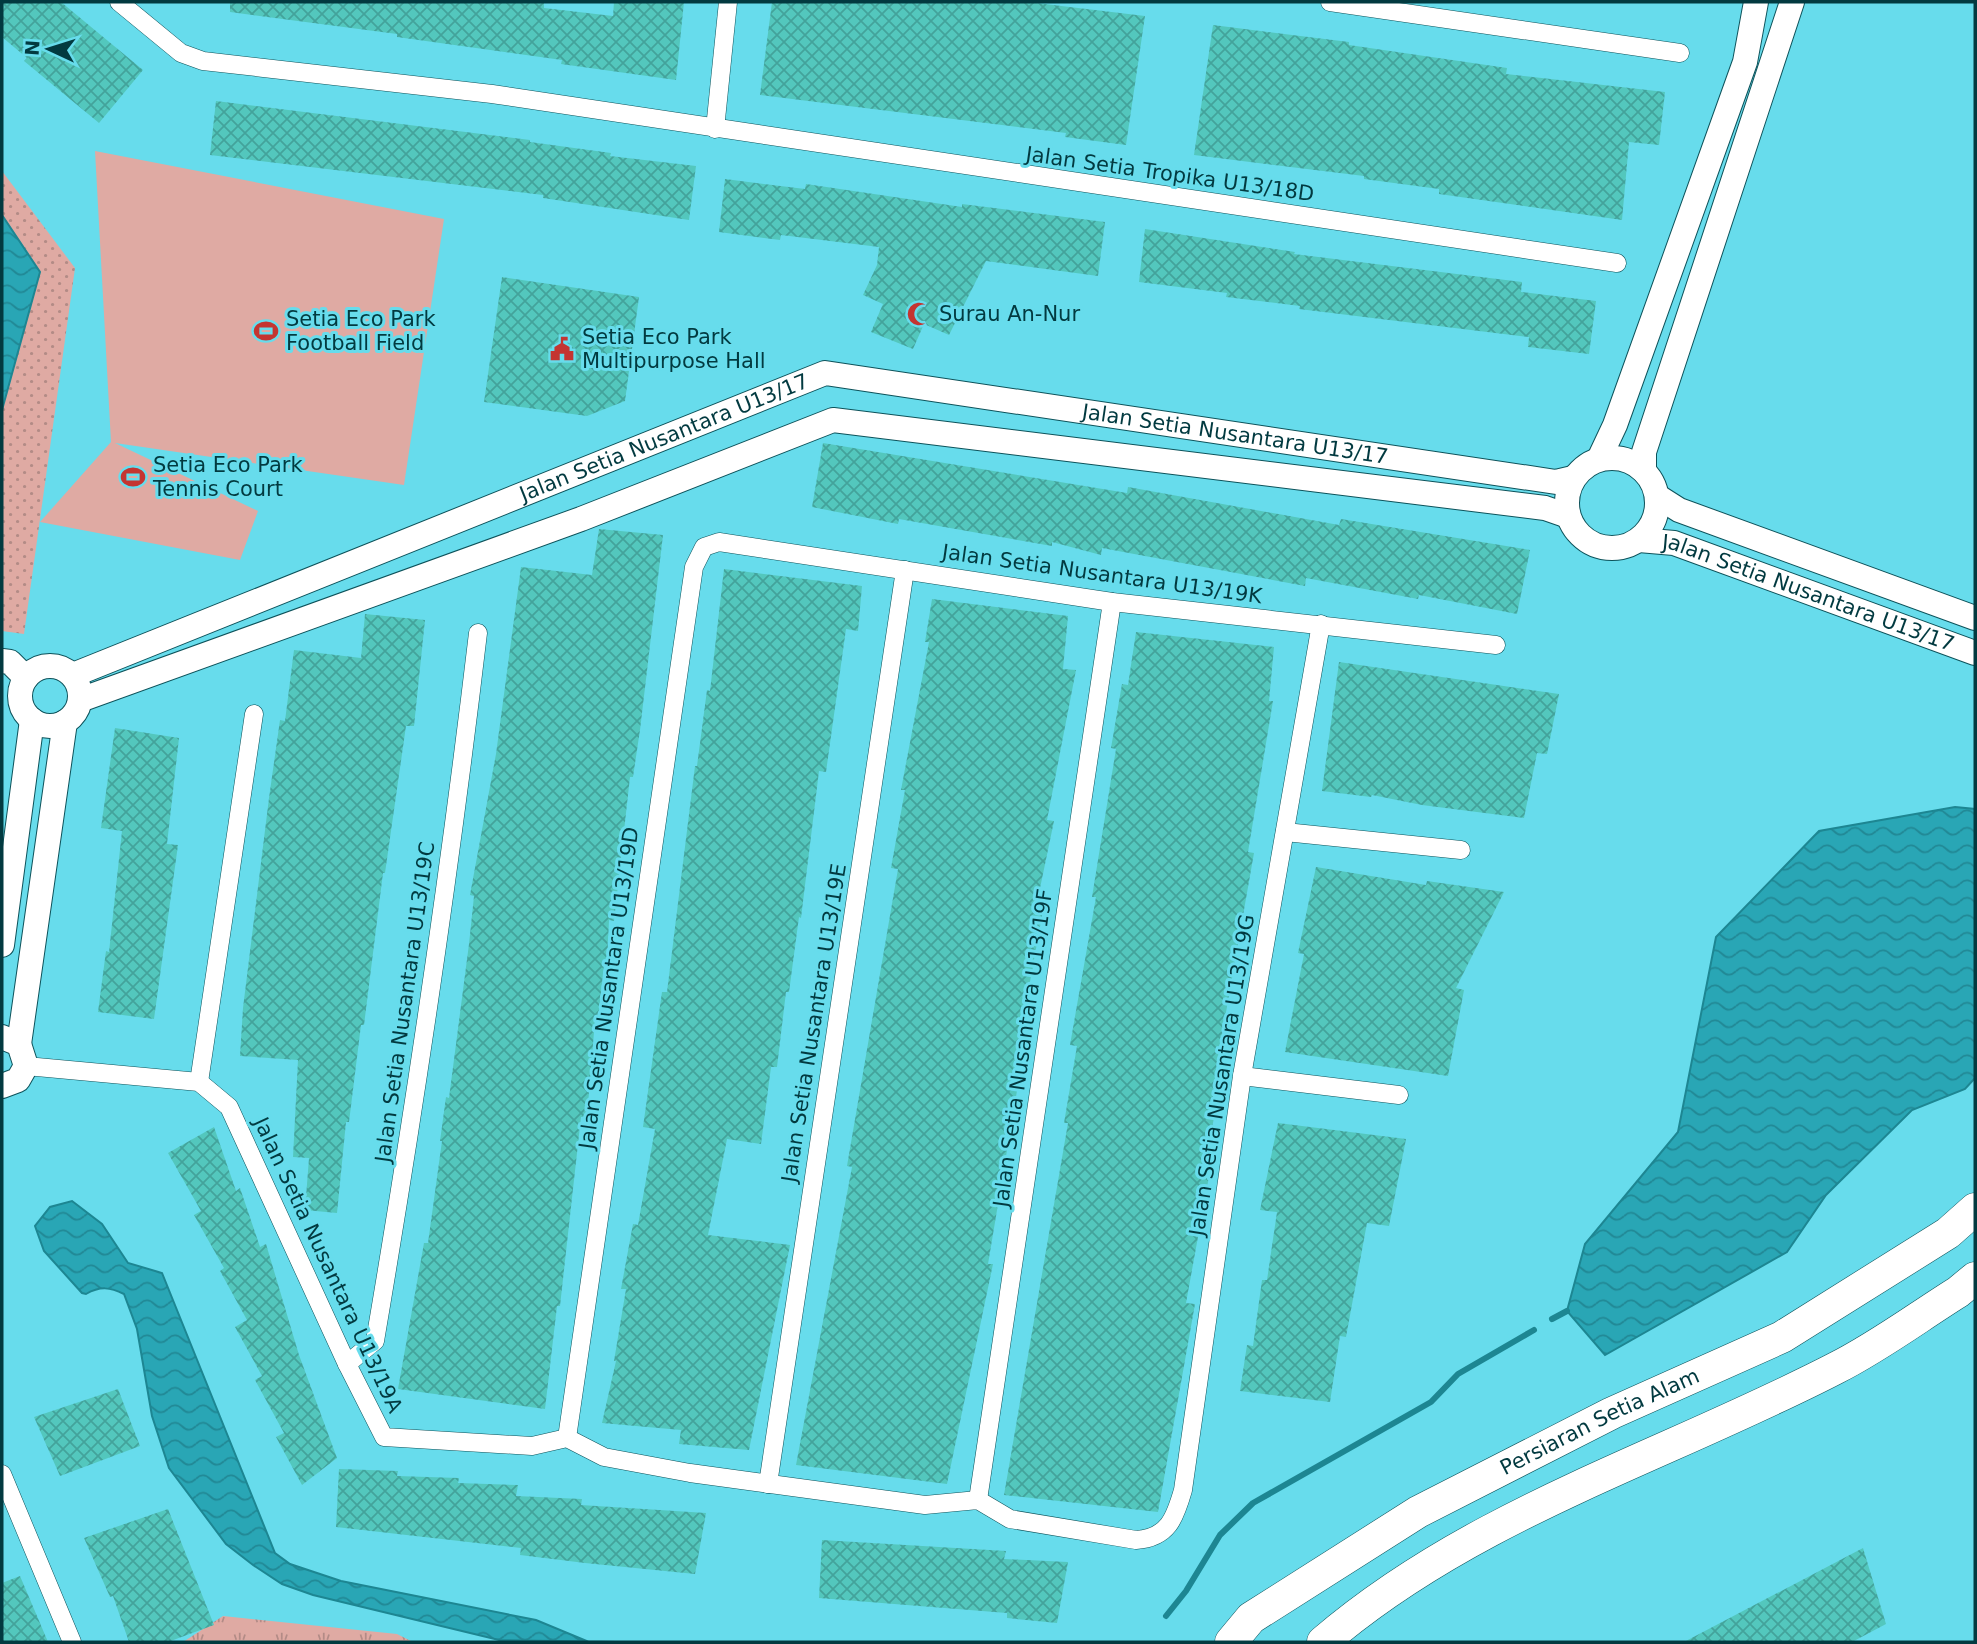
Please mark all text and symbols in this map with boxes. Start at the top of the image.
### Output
north arrow [14,14,84,84]
text: N [21,39,44,57]
street label: Jalan Setia Tropika U13/18D [1022,142,1316,206]
mosque icon: Surau An-Nur [905,300,933,328]
place label: Surau An-Nur [939,302,1080,326]
place label: Setia Eco Park Football Field [286,307,436,355]
sports icon: Setia Eco Park Football Field [252,317,280,345]
place label: Setia Eco Park Multipurpose Hall [582,325,766,373]
public building icon: Setia Eco Park Multipurpose Hall [548,335,576,363]
street label: Jalan Setia Nusantara U13/17 [514,369,812,507]
street label: Jalan Setia Nusantara U13/17 [1078,399,1390,469]
place label: Setia Eco Park Tennis Court [152,453,303,501]
sports icon: Setia Eco Park Tennis Court [119,463,147,491]
street label: Jalan Setia Nusantara U13/17 [1659,530,1957,656]
street label: Jalan Setia Nusantara U13/19K [939,539,1265,609]
street label: Jalan Setia Nusantara U13/19D [574,825,644,1153]
street label: Jalan Setia Nusantara U13/19C [370,840,439,1166]
street label: Jalan Setia Nusantara U13/19E [777,862,851,1186]
street label: Jalan Setia Nusantara U13/19F [989,887,1057,1211]
street label: Jalan Setia Nusantara U13/19G [1184,913,1259,1239]
street label: Jalan Setia Nusantara U13/19A [248,1112,407,1417]
street label: Persiaran Setia Alam [1496,1364,1703,1480]

